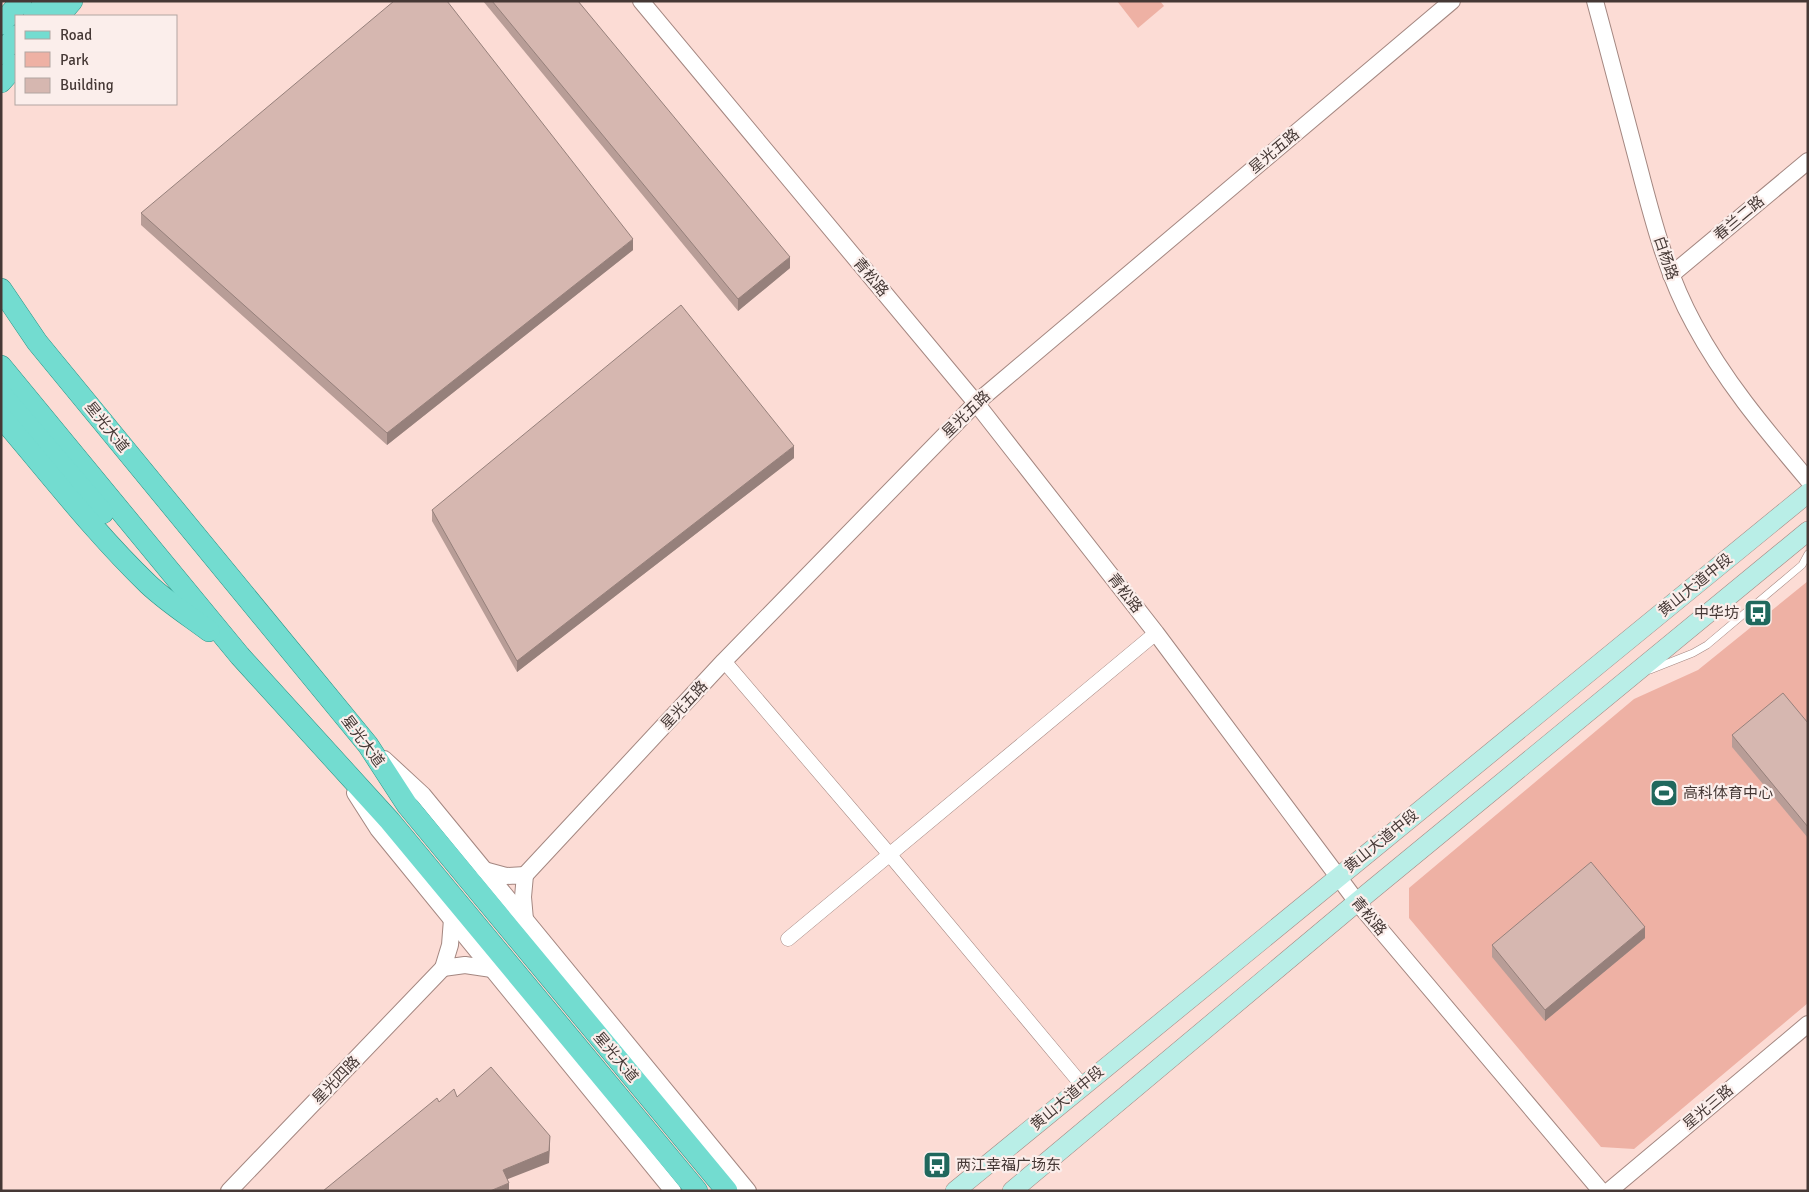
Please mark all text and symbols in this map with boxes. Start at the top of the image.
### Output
legend [15,15,178,105]
text: Road [60,26,92,44]
text: Park [60,51,89,69]
text: Building [60,76,114,94]
street label: 星光五路 [1245,125,1303,177]
street label: 春兰二路 [1710,192,1768,244]
street label: 白杨路 [1650,234,1682,282]
street label: 青松路 [850,254,892,300]
street label: 星光五路 [938,387,994,441]
street label: 星光大道 [81,398,133,456]
street label: 黄山大道中段 [1654,550,1736,620]
street label: 青松路 [1104,570,1146,616]
bus stop icon: 中华坊 [1743,598,1773,628]
place label: 中华坊 [1694,604,1739,622]
street label: 星光五路 [657,677,711,733]
street label: 星光大道 [338,712,388,770]
sports icon: 高科体育中心 [1649,778,1679,808]
place label: 高科体育中心 [1683,784,1773,802]
street label: 黄山大道中段 [1340,806,1422,876]
street label: 青松路 [1348,893,1390,939]
street label: 星光大道 [590,1028,642,1086]
street label: 星光四路 [309,1052,363,1108]
street label: 黄山大道中段 [1027,1062,1107,1134]
street label: 星光三路 [1679,1081,1737,1133]
bus stop icon: 两江幸福广场东 [922,1150,952,1180]
place label: 两江幸福广场东 [956,1156,1061,1174]

